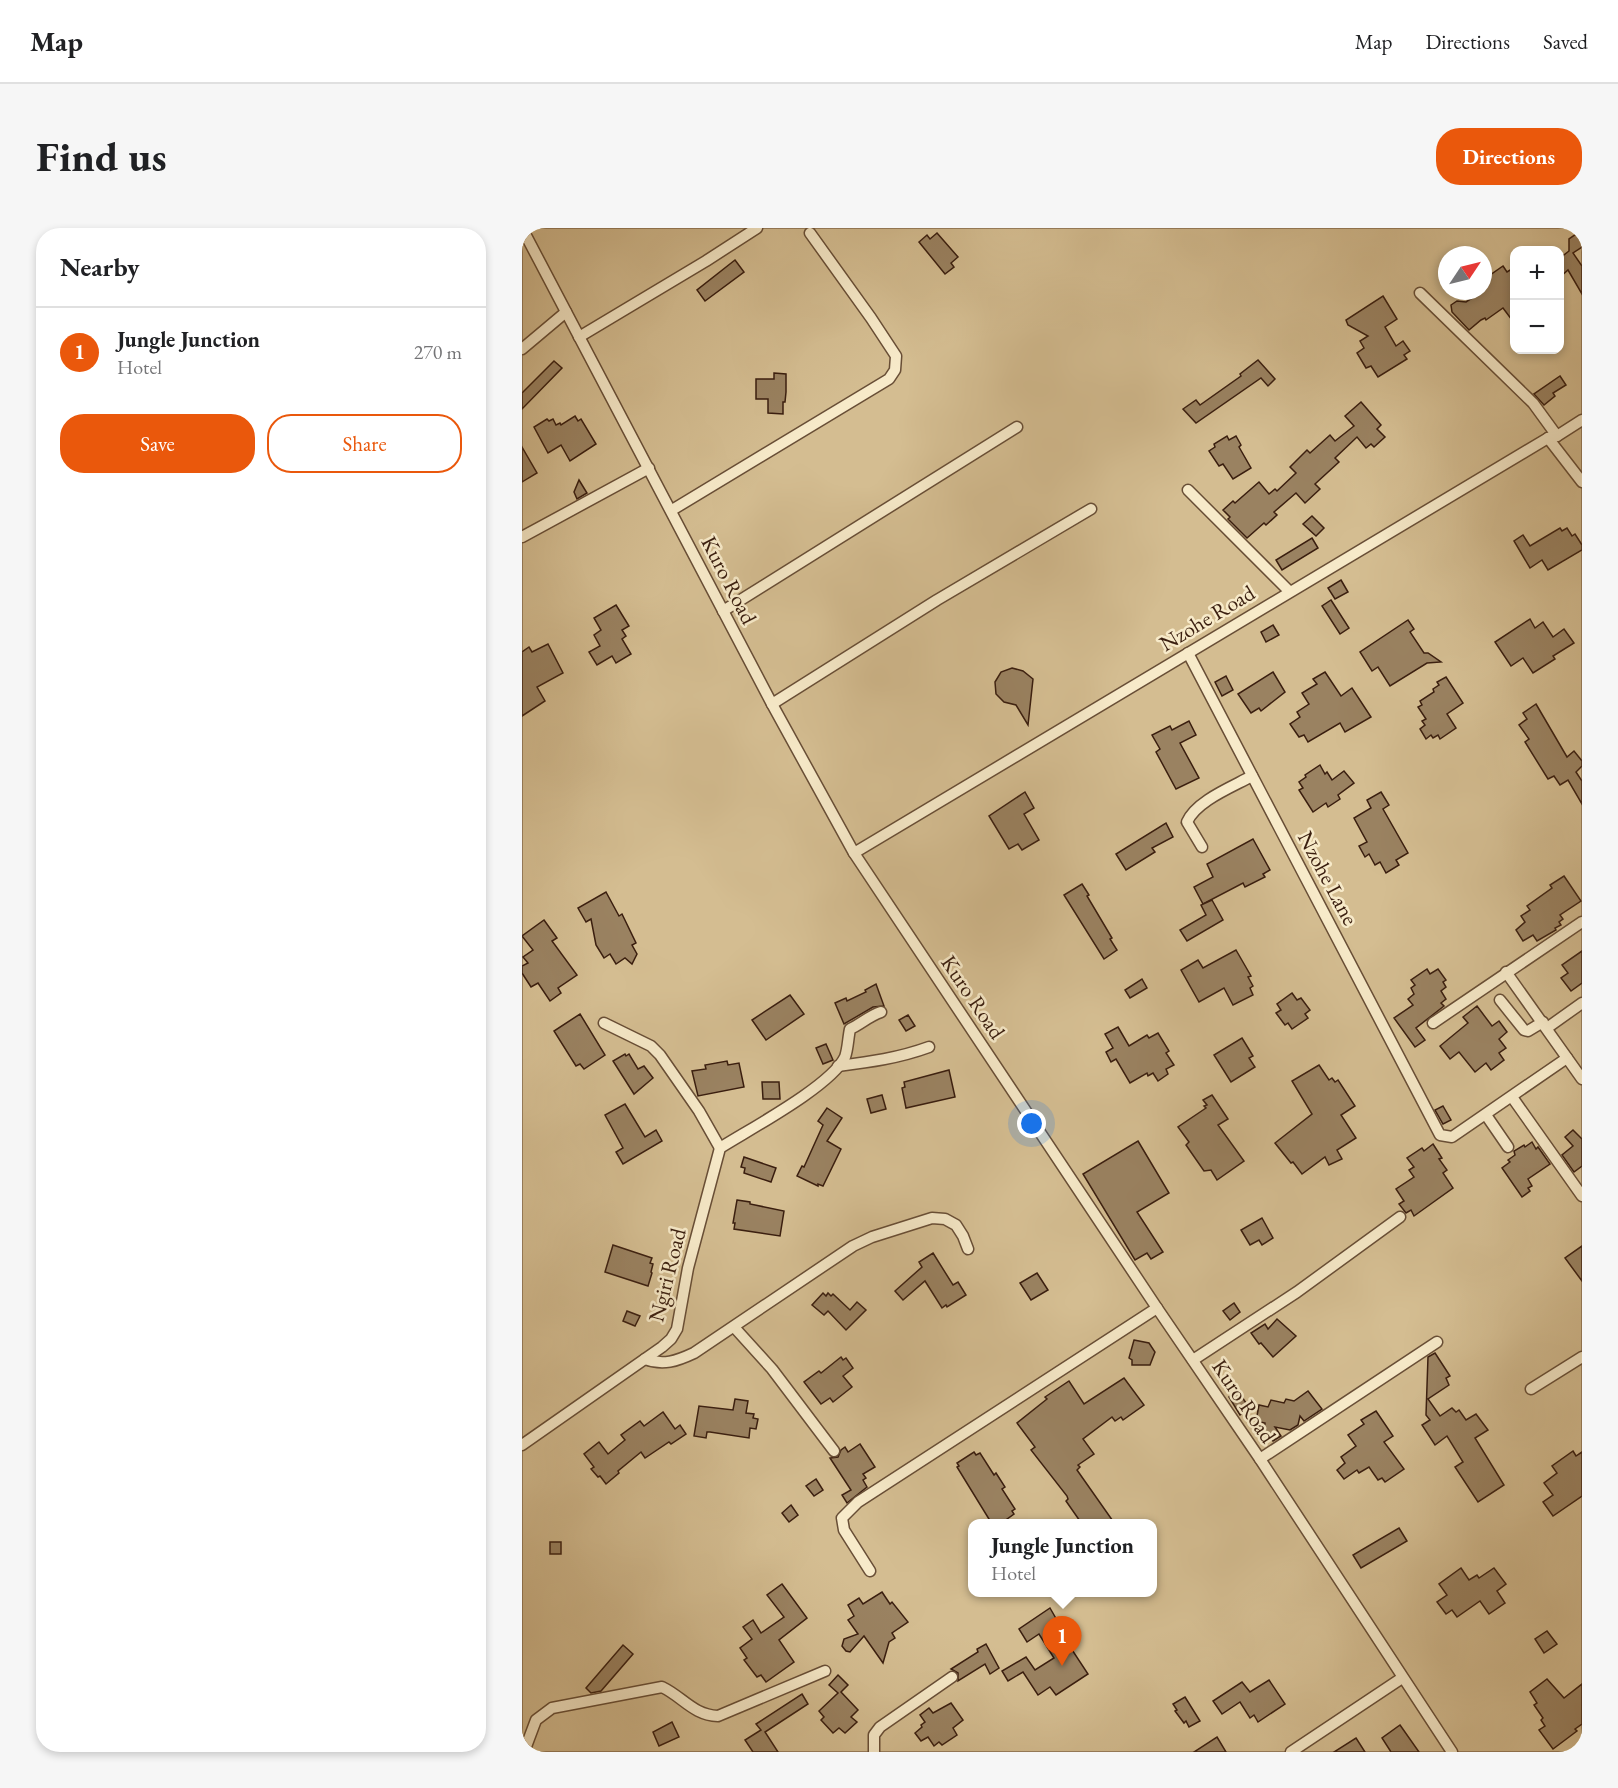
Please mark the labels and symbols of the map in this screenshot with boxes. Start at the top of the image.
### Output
north arrow [1438,246,1492,300]
street label: Kuro Road [694,531,764,630]
street label: Nzohe Road [1154,578,1261,658]
street label: Nzohe Lane [1291,826,1365,930]
street label: Kuro Road [934,949,1012,1045]
your location [1017,1109,1046,1138]
street label: Ngiri Road [641,1224,693,1325]
street label: Kuro Road [1205,1353,1283,1449]
pin: 1 [1042,1616,1082,1666]

